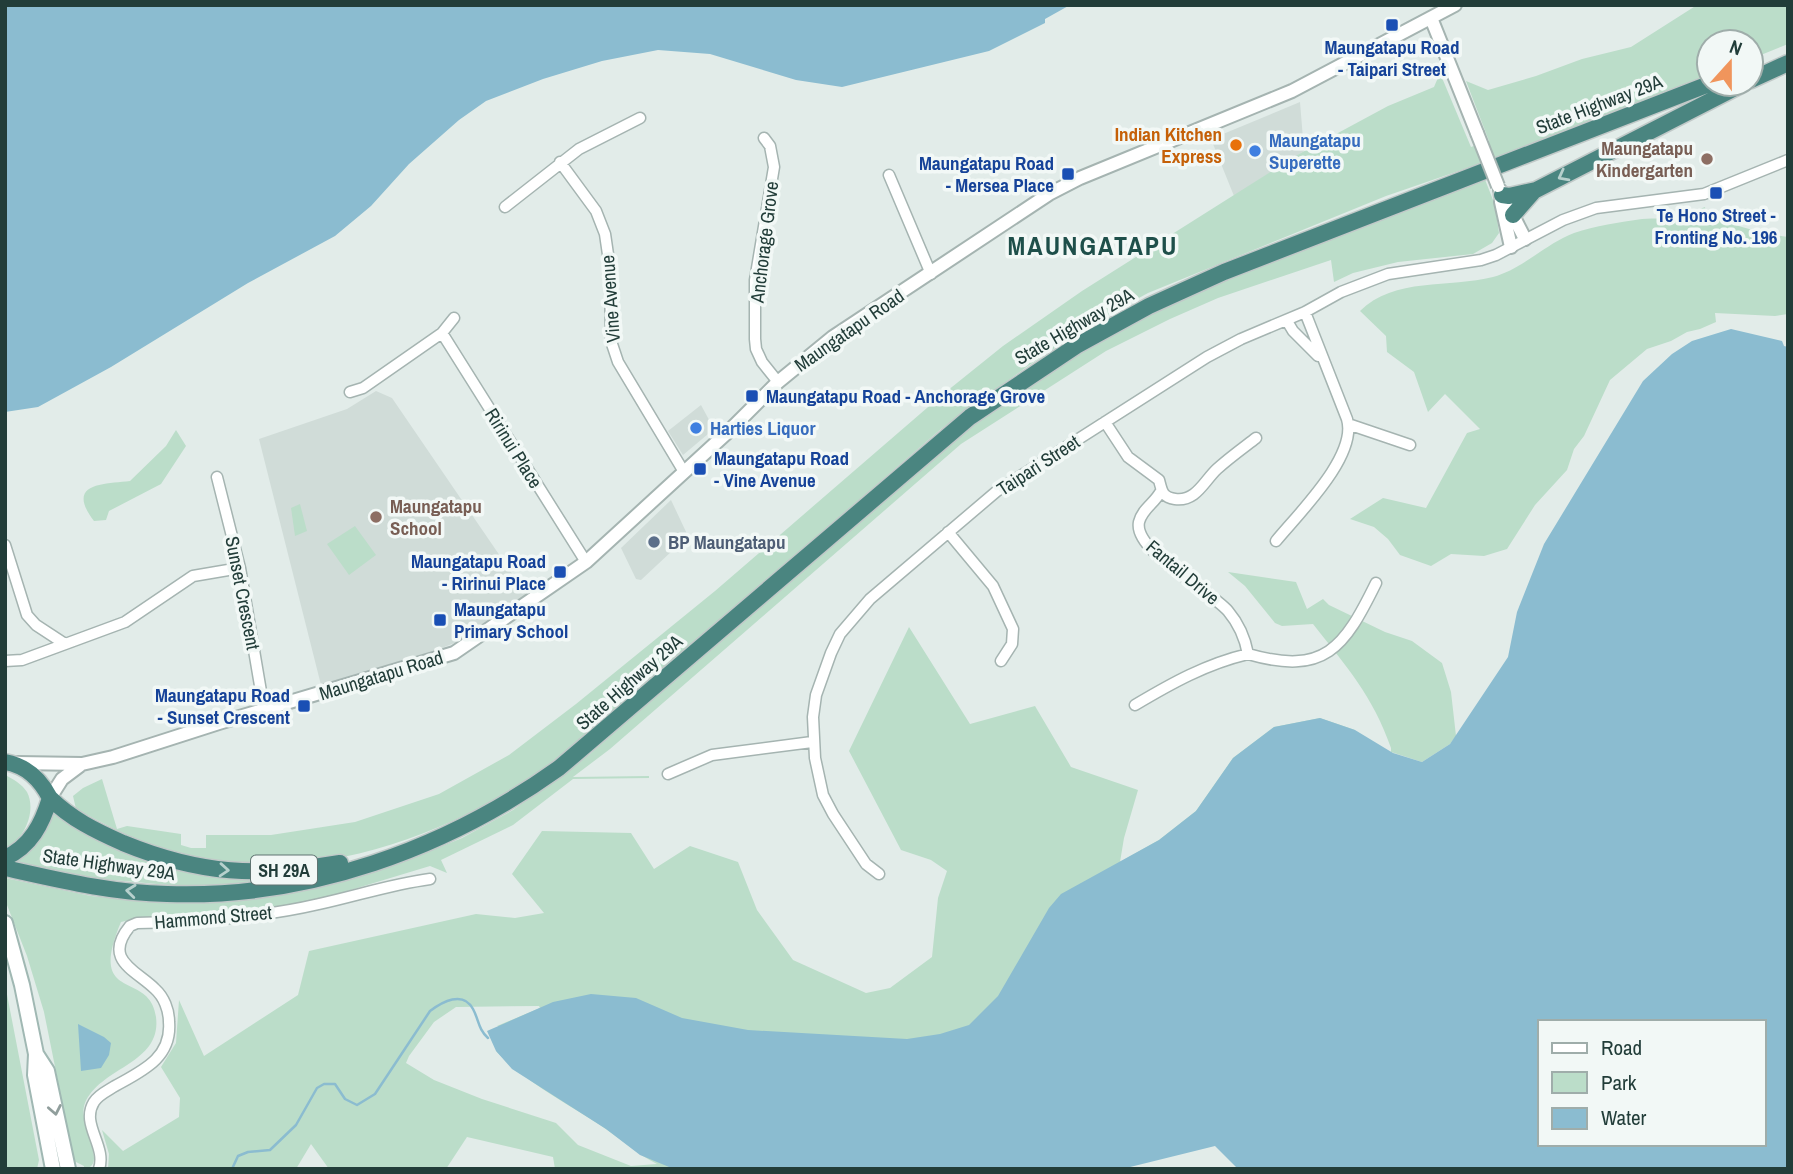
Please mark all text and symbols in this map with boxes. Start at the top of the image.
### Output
marker: Maungatapu Road - Taipari Street [1384,17,1400,33]
north arrow [1695,28,1765,98]
text: N [1726,33,1746,61]
place label: Maungatapu Road - Taipari Street [1324,34,1460,82]
street label: State Highway 29A [1532,68,1666,140]
place label: Indian Kitchen Express [1115,121,1222,169]
place label: Maungatapu Superette [1269,127,1361,175]
place label: Maungatapu Kindergarten [1596,135,1693,183]
marker: Indian Kitchen Express [1228,137,1244,153]
marker: Maungatapu Superette [1247,143,1263,159]
place label: Maungatapu Road - Mersea Place [919,150,1054,198]
marker: Maungatapu Kindergarten [1699,151,1715,167]
marker: Maungatapu Road - Mersea Place [1060,166,1076,182]
one-way arrow [1558,168,1570,181]
street label: Anchorage Grove [744,180,784,305]
marker: Te Hono Street - Fronting No. 196 [1708,185,1724,201]
place label: Te Hono Street - Fronting No. 196 [1655,202,1778,250]
district label: MAUNGATAPU [1008,228,1178,263]
street label: Vine Avenue [594,254,626,344]
street label: State Highway 29A [1010,281,1139,371]
street label: Maungatapu Road [789,283,909,377]
place label: Maungatapu Road - Anchorage Grove [766,383,1045,409]
marker: Maungatapu Road - Anchorage Grove [744,388,760,404]
street label: Ririnui Place [479,403,549,493]
place label: Harties Liquor [710,415,816,441]
marker: Harties Liquor [688,420,704,436]
street label: Taipari Street [992,428,1085,501]
place label: Maungatapu Road - Vine Avenue [714,445,849,493]
marker: Maungatapu Road - Vine Avenue [692,461,708,477]
place label: Maungatapu School [390,493,482,541]
marker: Maungatapu School [368,509,384,525]
place label: BP Maungatapu [668,529,785,555]
street label: Sunset Crescent [219,534,267,653]
marker: BP Maungatapu [646,534,662,550]
street label: Fantail Drive [1141,534,1225,610]
place label: Maungatapu Road - Ririnui Place [411,548,546,596]
marker: Maungatapu Road - Ririnui Place [552,564,568,580]
place label: Maungatapu Primary School [454,596,568,644]
marker: Maungatapu Primary School [432,612,448,628]
street label: State Highway 29A [570,628,688,736]
street label: Maungatapu Road [316,644,446,706]
place label: Maungatapu Road - Sunset Crescent [155,682,290,730]
marker: Maungatapu Road - Sunset Crescent [296,698,312,714]
street label: State Highway 29A [41,842,177,886]
road number: SH 29A [251,856,317,884]
one-way arrow [218,862,229,877]
one-way arrow [125,884,136,899]
street label: Hammond Street [153,899,273,935]
legend [1538,1020,1765,1146]
text: Road [1601,1033,1642,1062]
text: Park [1601,1068,1637,1097]
text: Water [1601,1103,1647,1132]
one-way arrow [46,1104,61,1116]

